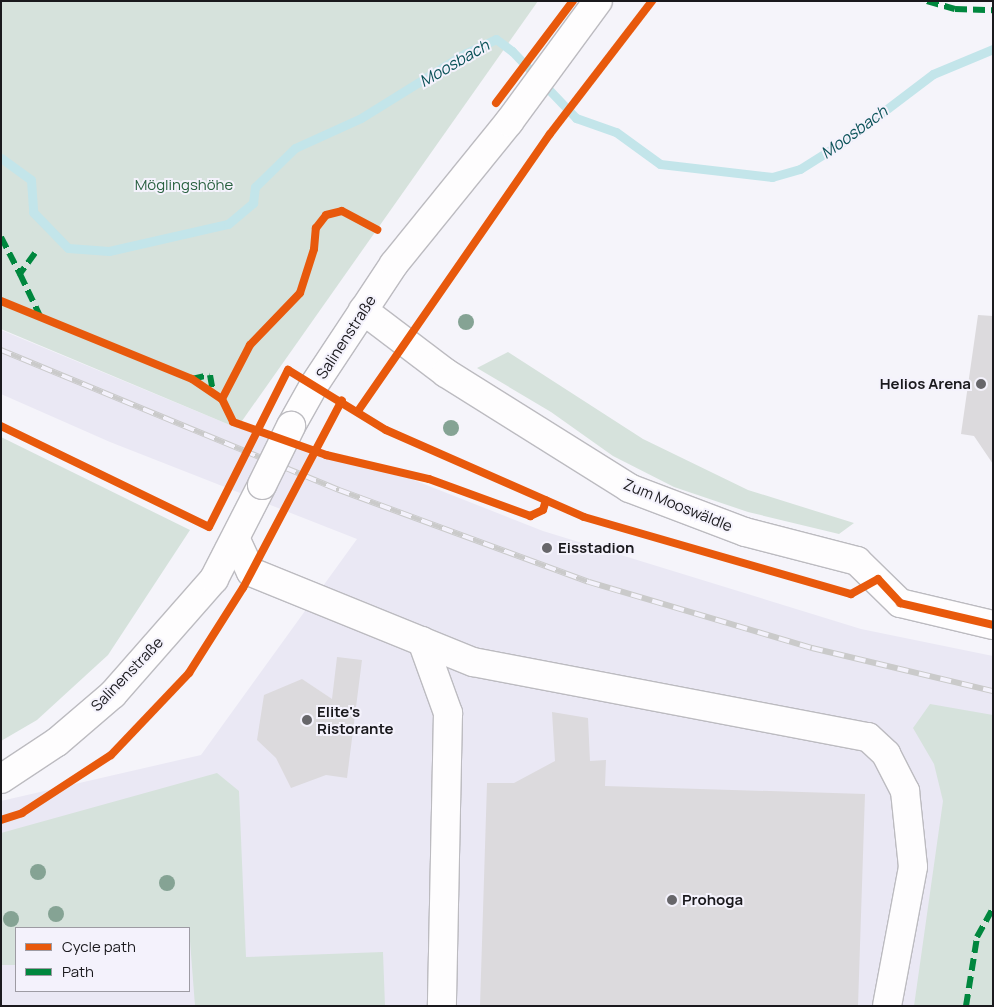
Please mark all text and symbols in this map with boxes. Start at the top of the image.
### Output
water label: Moosbach [416,35,492,91]
water label: Moosbach [817,101,891,163]
park label: Möglingshöhe [135,176,233,194]
street label: Salinenstraße [312,292,380,382]
place label: Helios Arena [880,375,971,393]
marker: Helios Arena [975,378,987,390]
street label: Zum Mooswäldle [621,475,735,535]
place label: Eisstadion [558,539,634,557]
marker: Eisstadion [540,541,554,555]
street label: Salinenstraße [87,633,167,715]
place label: Elite's Ristorante [317,702,394,737]
marker: Elite's Ristorante [301,714,313,726]
place label: Prohoga [682,891,743,909]
marker: Prohoga [666,894,678,906]
legend [15,927,190,992]
text: Cycle path [62,936,136,957]
text: Path [62,961,94,982]

